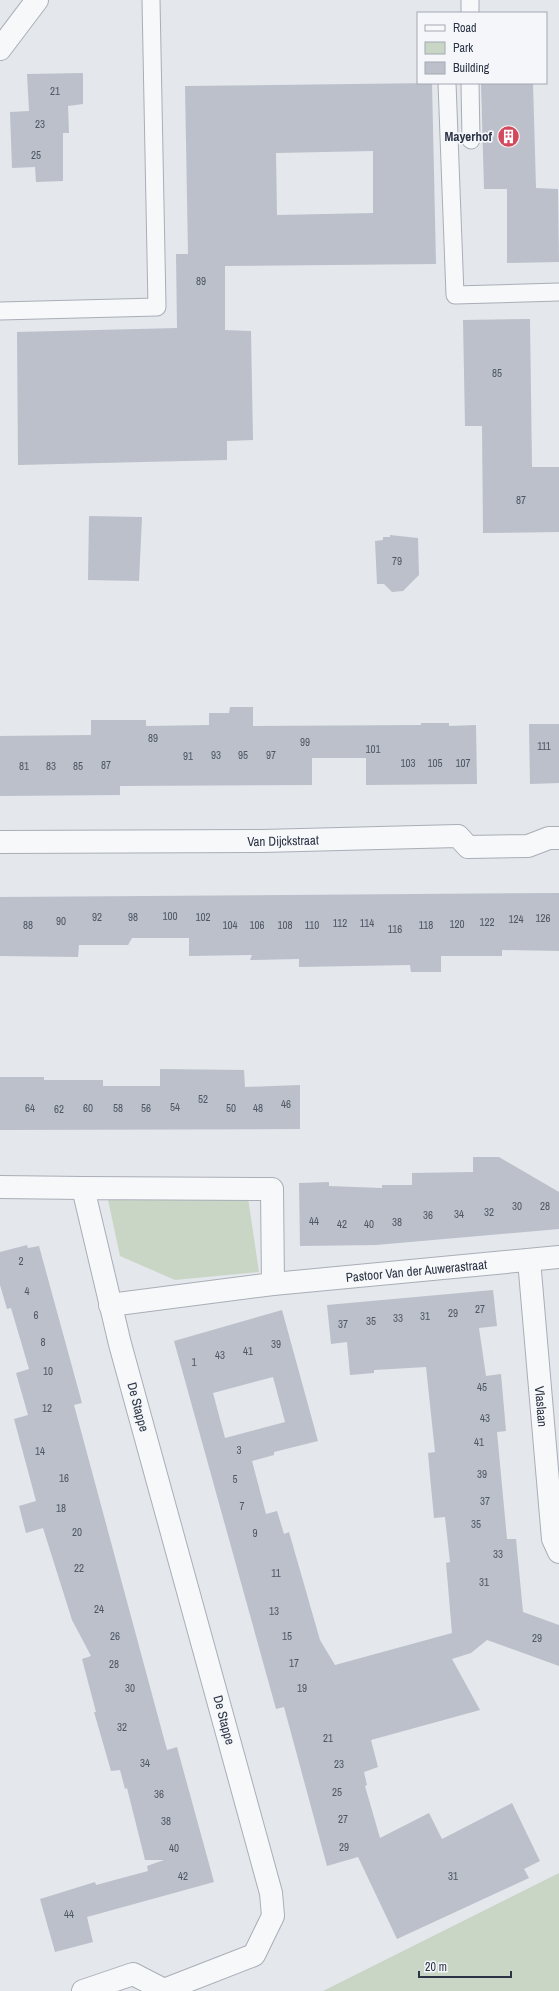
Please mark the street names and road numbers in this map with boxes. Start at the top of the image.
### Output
street label: Van Dijckstraat [247,831,319,850]
street label: Pastoor Van der Auwerastraat [345,1255,488,1286]
street label: De Stappe [123,1380,153,1434]
street label: Vlaslaan [531,1385,552,1428]
street label: De Stappe [209,1693,239,1747]

